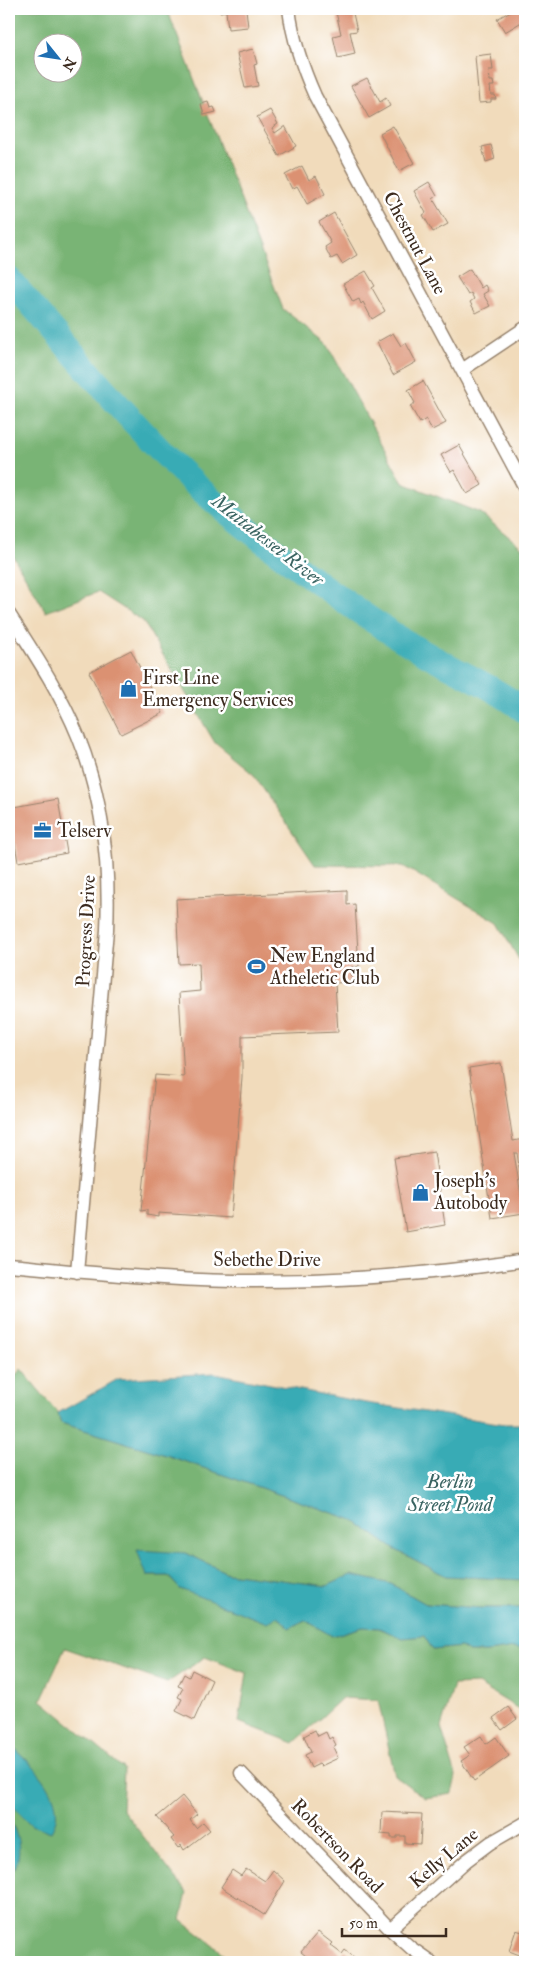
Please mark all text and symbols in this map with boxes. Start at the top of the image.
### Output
north arrow [32,32,82,82]
text: N [58,54,80,74]
street label: Chestnut Lane [378,187,452,299]
water label: Mattabesset River [206,488,330,592]
place label: First Line Emergency Services [142,666,293,712]
shop icon: First Line Emergency Services [118,679,138,699]
place label: Telserv [57,819,112,843]
office icon: Telserv [33,821,53,841]
street label: Progress Drive [71,874,101,988]
place label: New England Atheletic Club [269,944,379,990]
sports icon: New England Atheletic Club [246,957,266,977]
place label: Joseph's Autobody [433,1169,508,1215]
shop icon: Joseph's Autobody [410,1182,430,1202]
street label: Sebethe Drive [213,1248,321,1272]
water label: Berlin Street Pond [407,1469,494,1517]
street label: Robertson Road [286,1794,389,1899]
street label: Kelly Lane [405,1822,483,1894]
scale bar [342,1906,445,1938]
text: 50 m [349,1914,378,1933]

